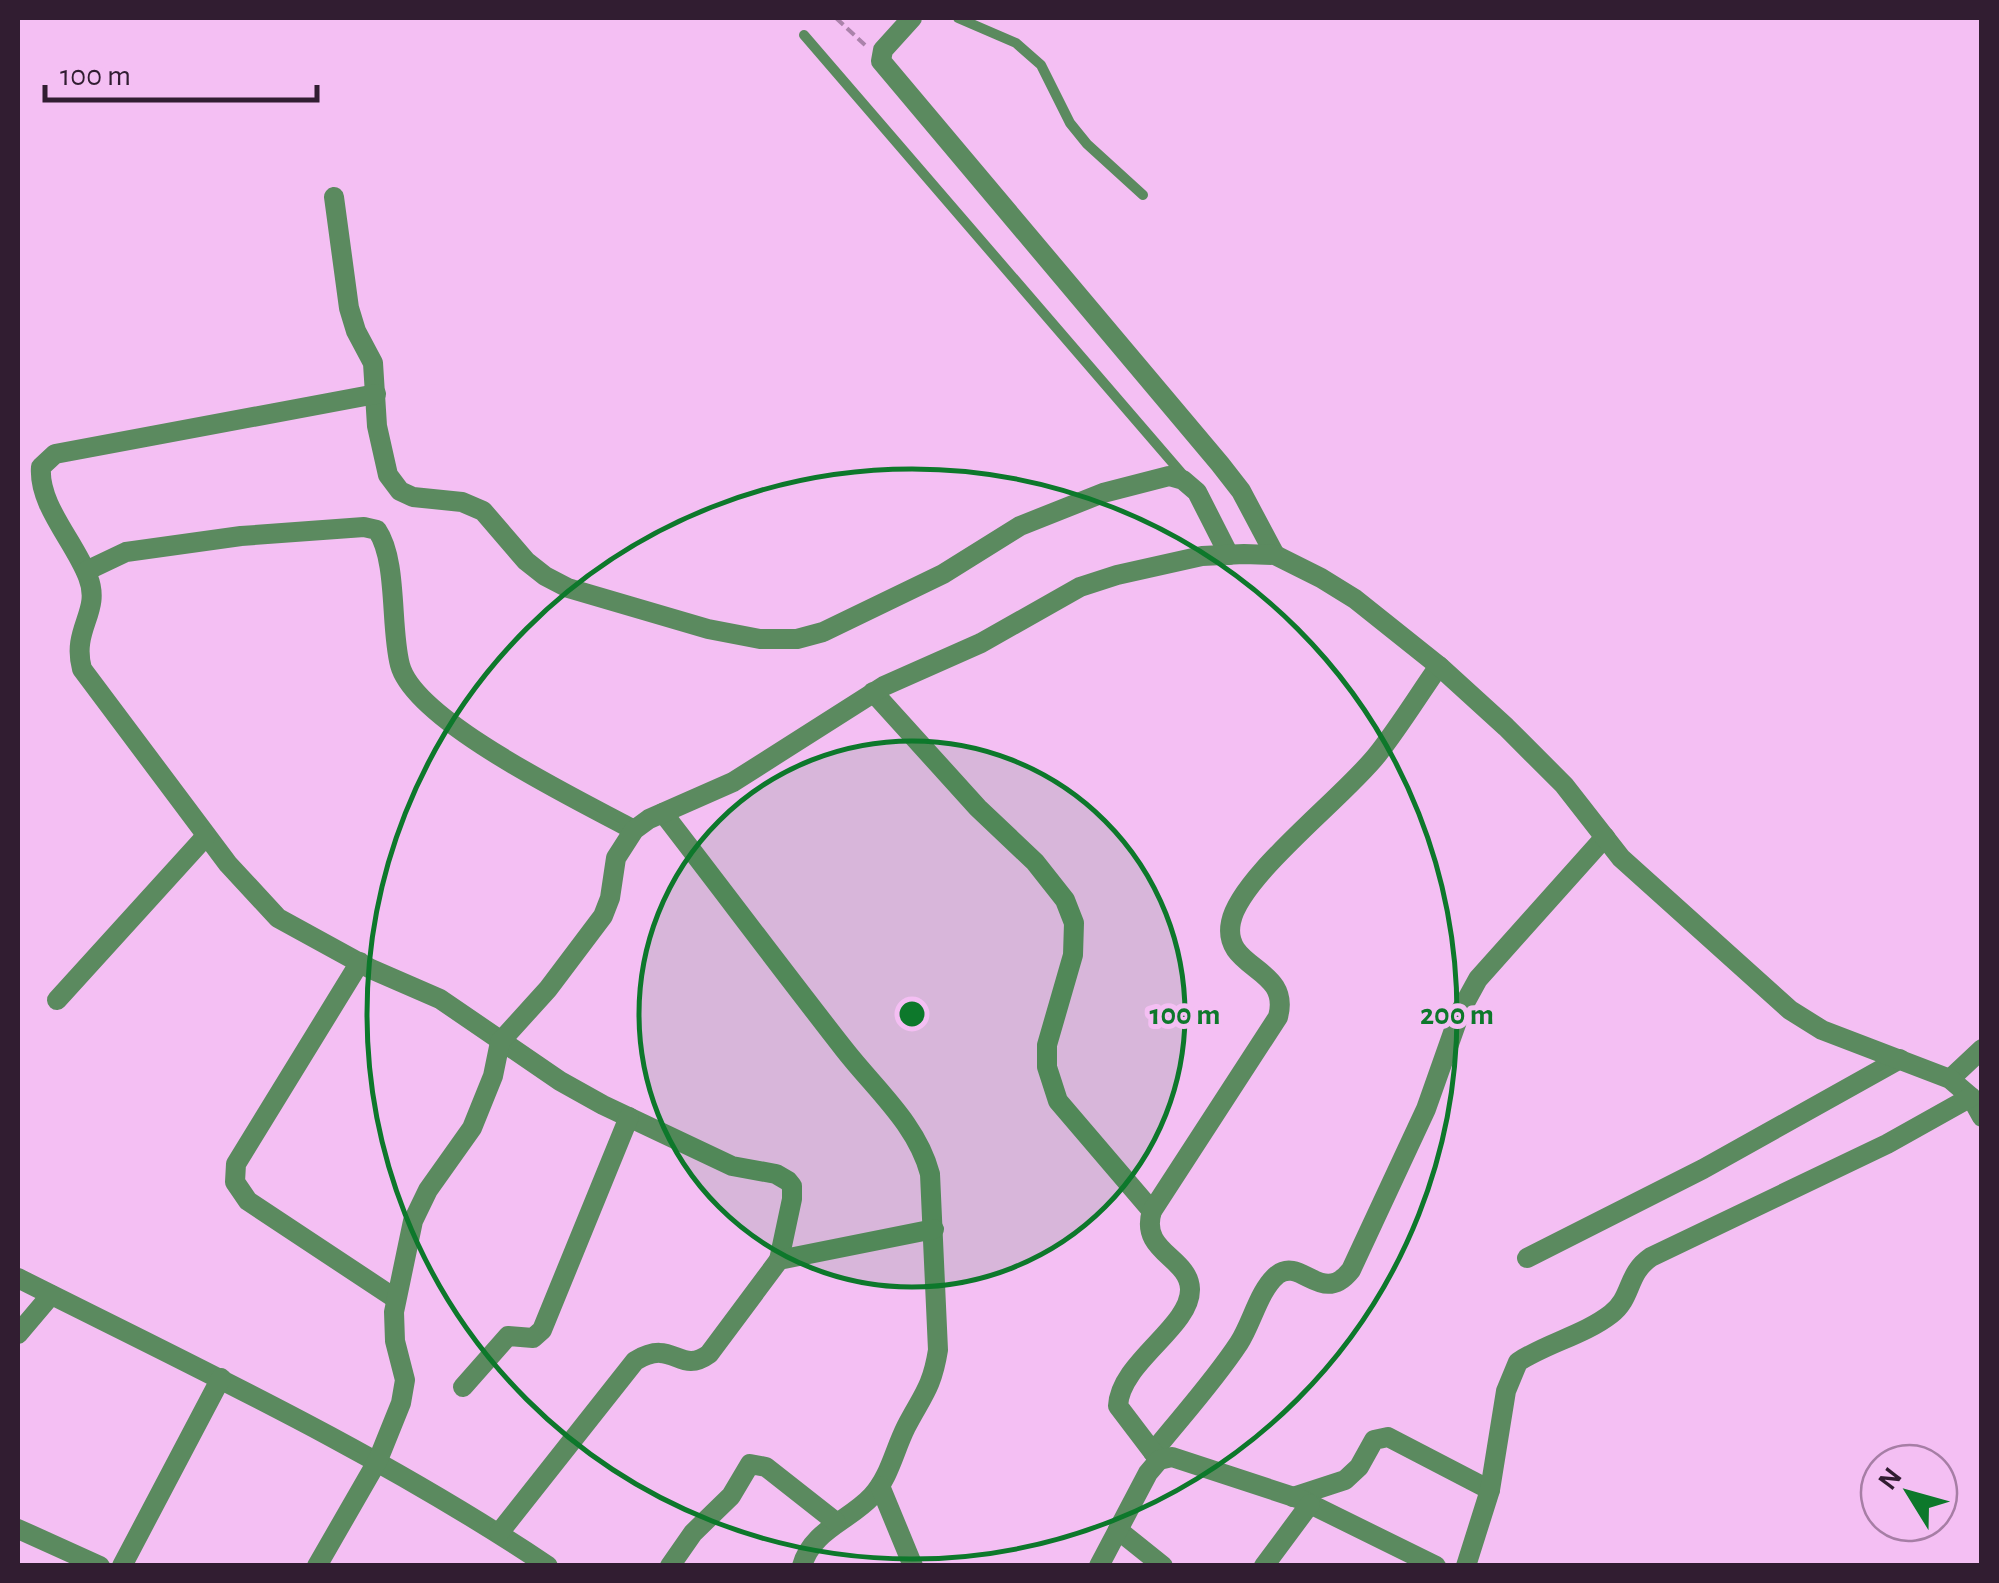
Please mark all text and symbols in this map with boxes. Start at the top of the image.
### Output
scale bar [45,40,318,102]
text: 100 m [60,61,131,91]
centre of rings [894,996,930,1032]
text: 100 m [1150,1000,1220,1030]
text: 200 m [1420,1000,1494,1030]
north arrow [1859,1443,1959,1543]
text: N [1874,1463,1908,1495]

